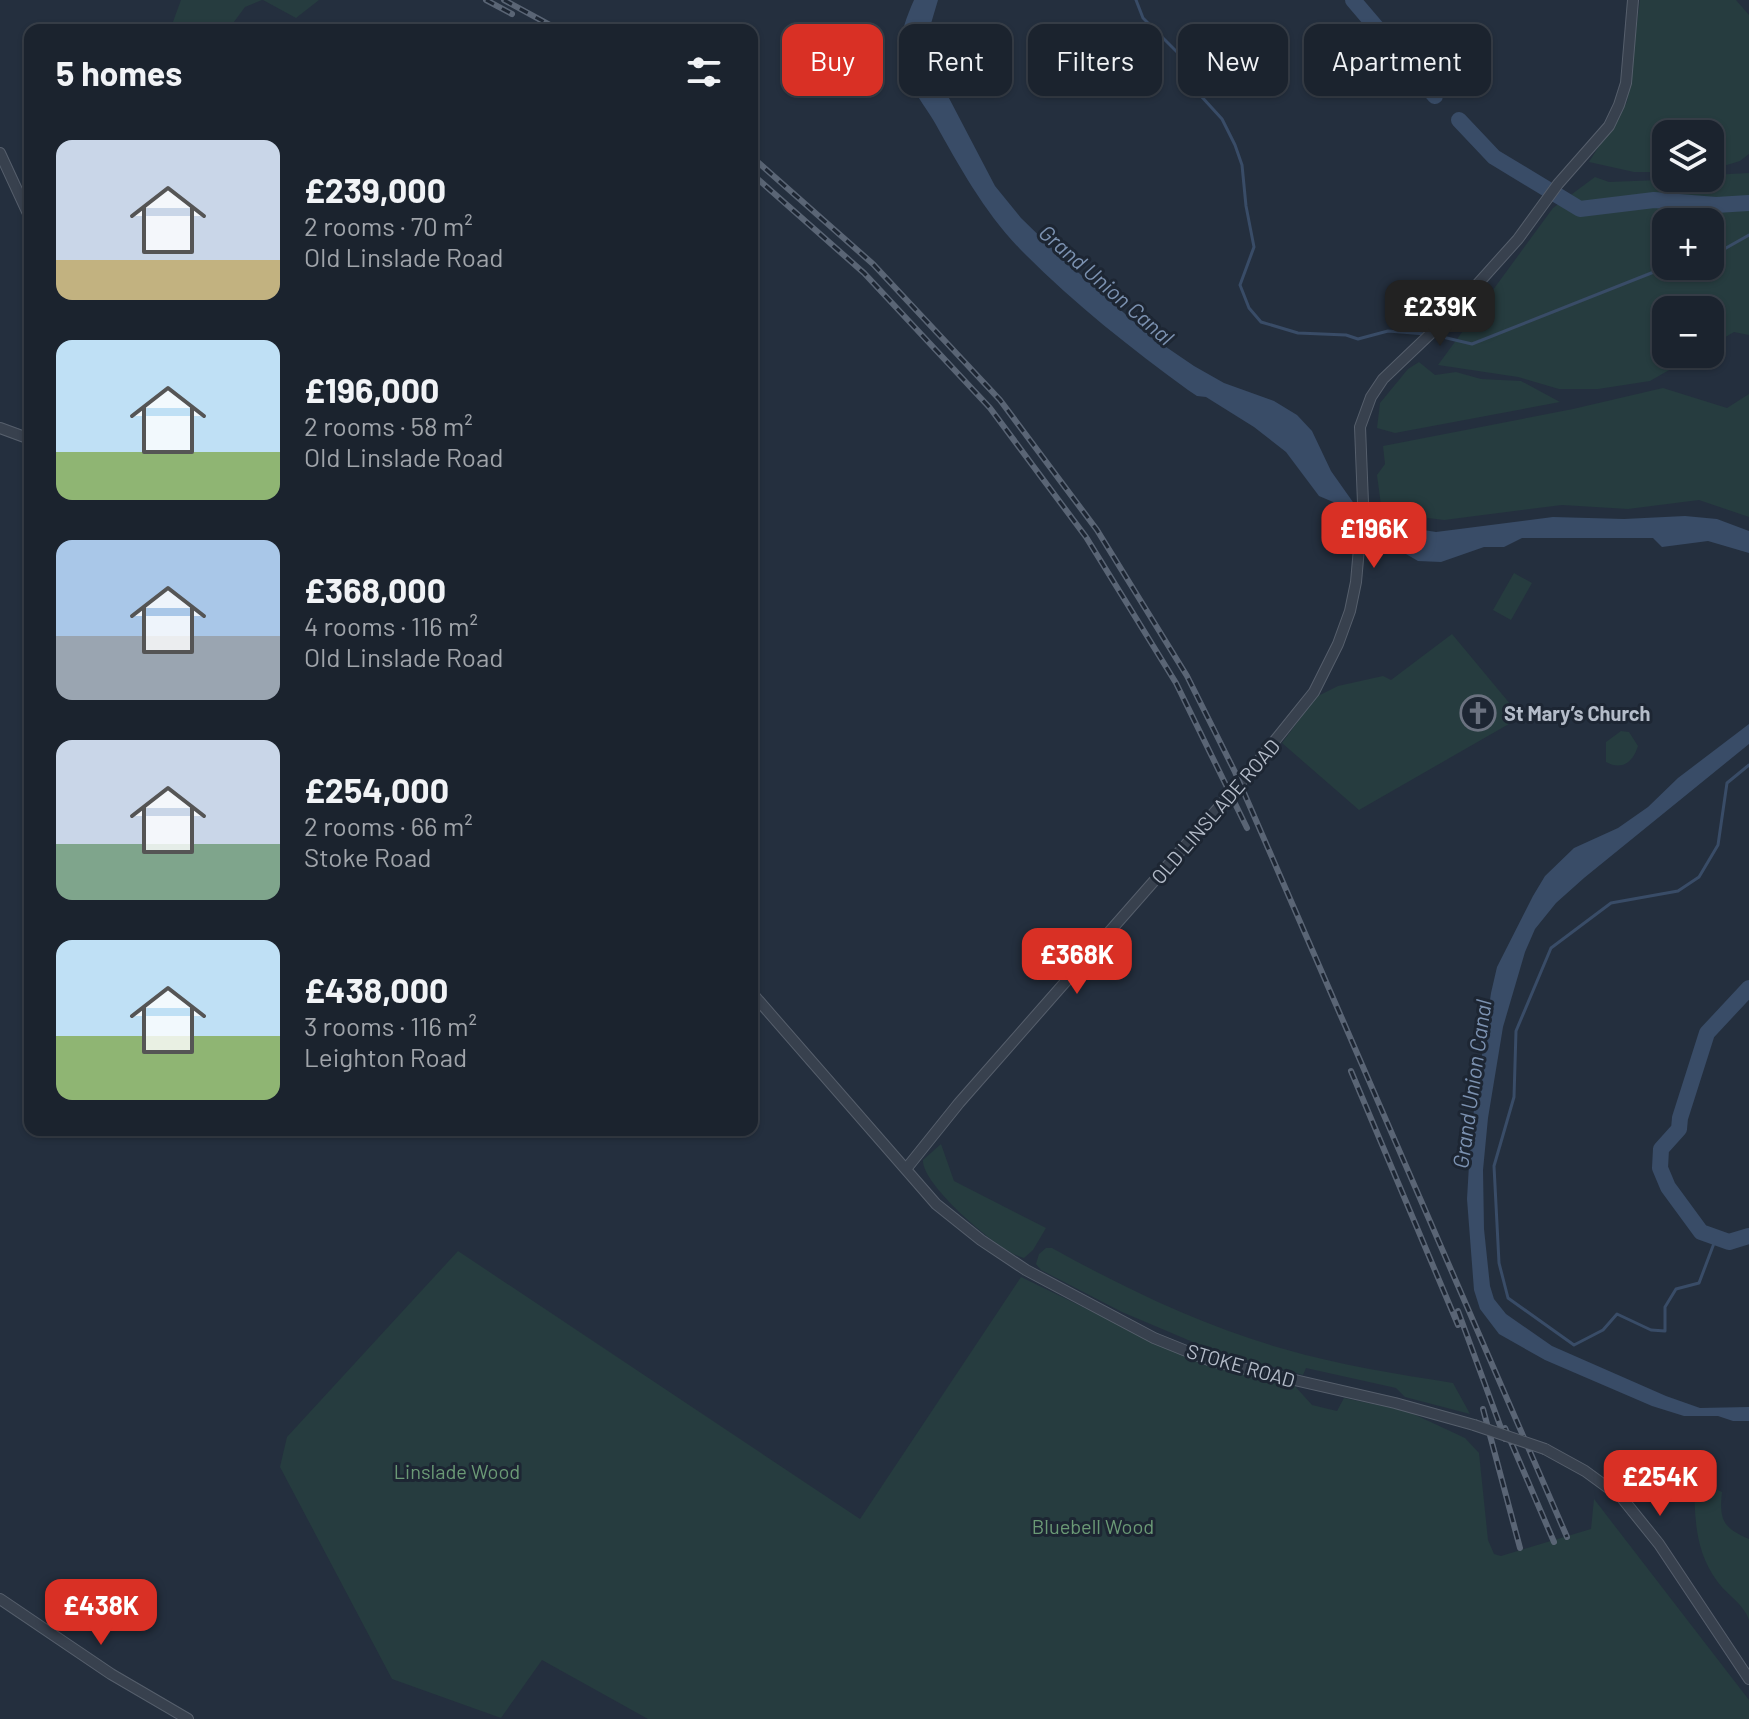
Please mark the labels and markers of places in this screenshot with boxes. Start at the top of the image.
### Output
pin: £239K [1384,280,1496,348]
pin: £196K [1318,502,1430,570]
church icon: St Mary’s Church [1459,694,1497,732]
place label: St Mary’s Church [1504,701,1651,725]
pin: £368K [1021,928,1133,996]
pin: £254K [1604,1450,1716,1518]
pin: £438K [45,1579,157,1647]

